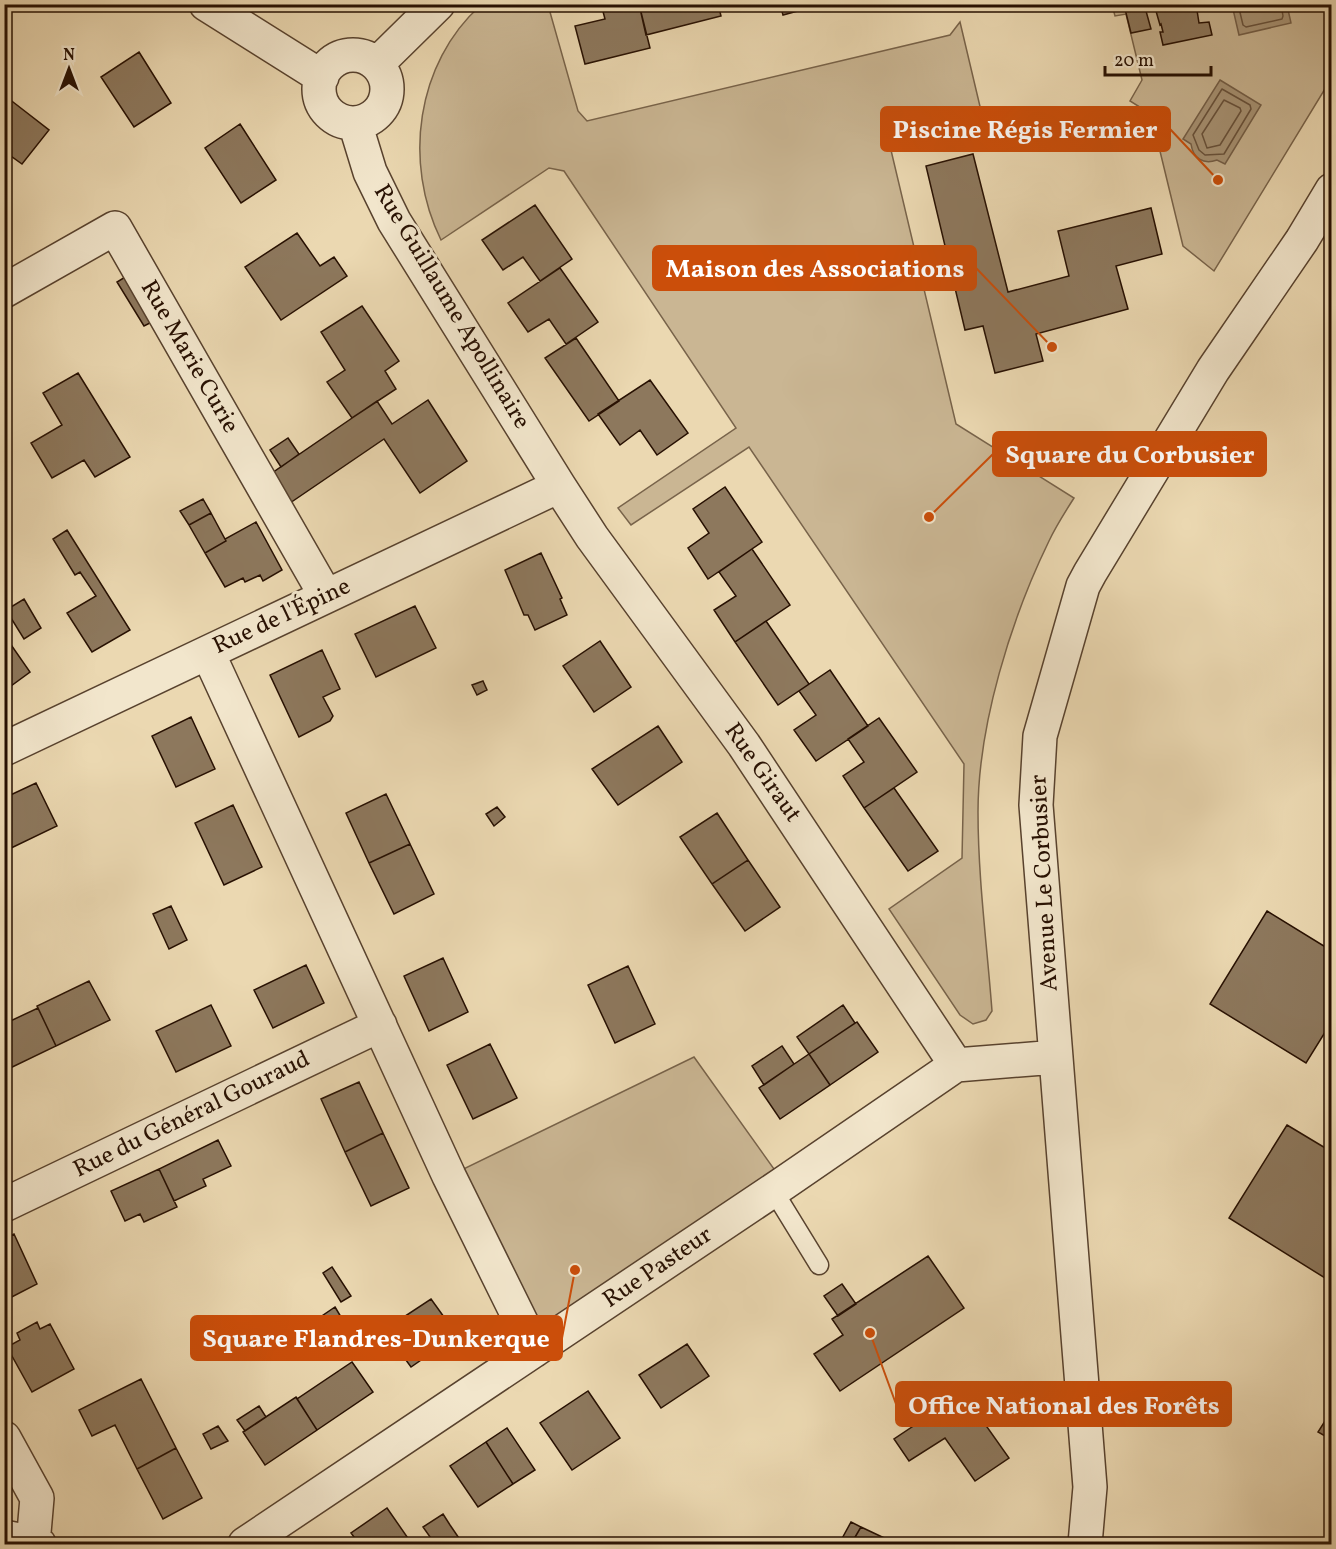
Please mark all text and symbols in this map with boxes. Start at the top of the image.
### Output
north arrow [39,39,99,99]
scale bar [1105,39,1212,77]
text: N [63,45,75,67]
text: 20 m [1114,49,1154,74]
callout: Piscine Régis Fermier [881,107,1170,151]
text: Piscine Régis Fermier [892,113,1158,149]
street label: Rue Guillaume Apollinaire [364,178,538,436]
callout: Maison des Associations [653,246,976,290]
text: Maison des Associations [666,252,964,288]
street label: Rue Marie Curie [131,274,247,440]
callout: Square du Corbusier [993,432,1266,476]
text: Square du Corbusier [1005,438,1255,474]
street label: Rue de l'Épine [207,570,357,664]
street label: Rue Giraut [715,716,809,830]
street label: Avenue Le Corbusier [1022,774,1068,992]
street label: Rue du Général Gouraud [68,1043,316,1187]
street label: Rue Pasteur [596,1219,720,1317]
callout: Square Flandres-Dunkerque [191,1316,562,1360]
text: Square Flandres-Dunkerque [202,1322,550,1358]
callout: Office National des Forêts [896,1382,1231,1426]
text: Office National des Forêts [908,1389,1220,1425]

